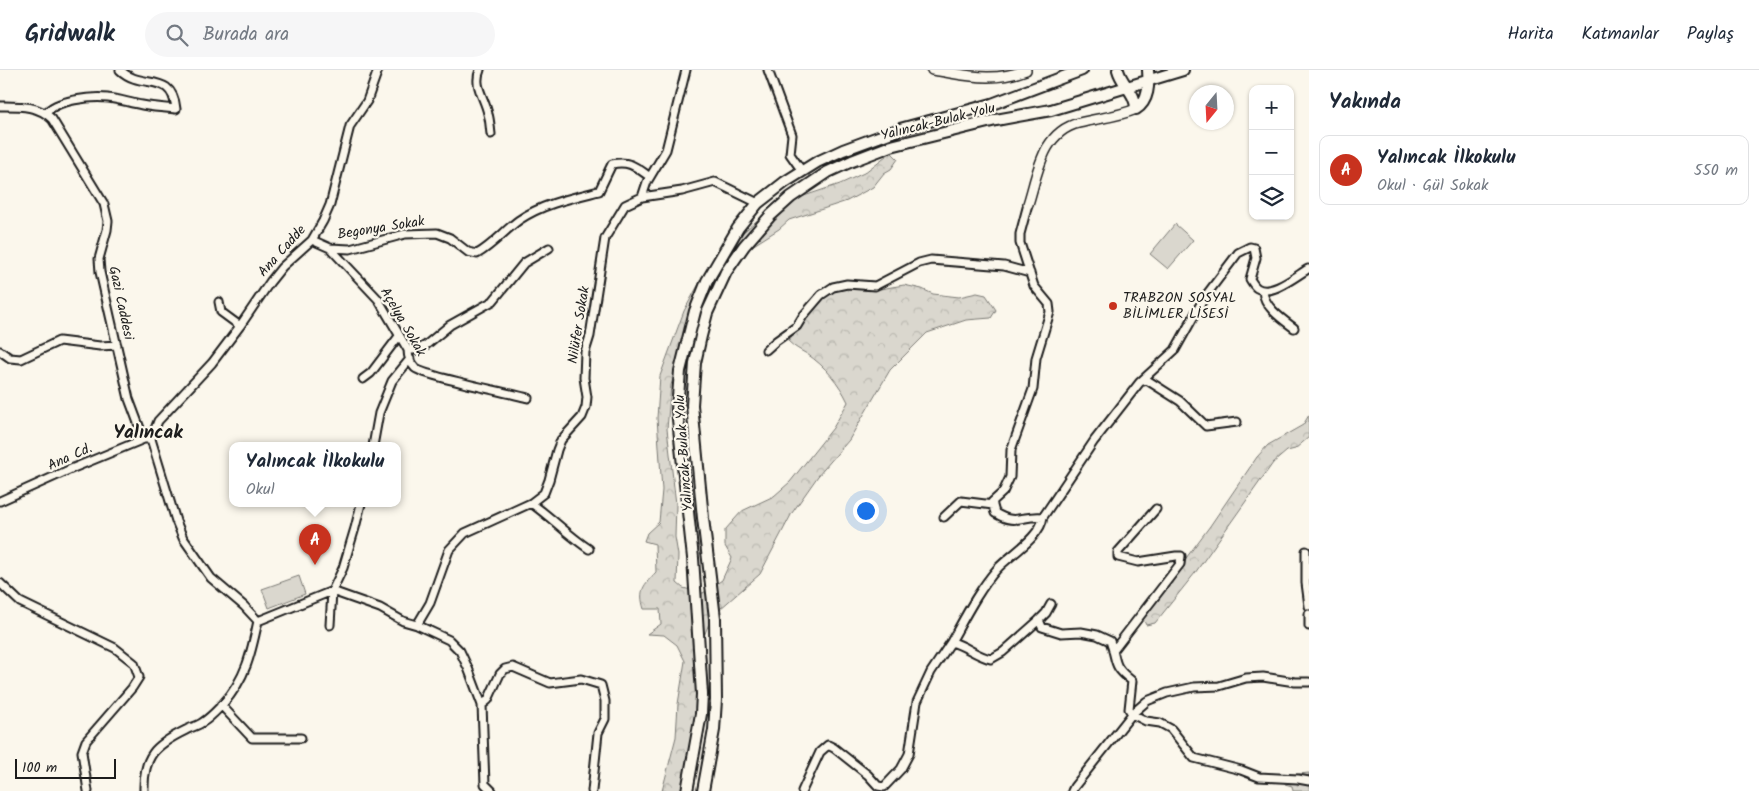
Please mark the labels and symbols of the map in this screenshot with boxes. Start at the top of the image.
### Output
north arrow [1189,85,1234,130]
street label: Yalıncak-Bulak Yolu [878,97,998,147]
street label: Begonya Sokak [336,210,427,246]
street label: Ana Cadde [253,220,312,282]
street label: Gazi Caddesi [102,264,140,342]
street label: Açelya Sokak [374,283,432,361]
street label: Nilüfer Sokak [562,284,596,365]
place label: TRABZON SOSYAL BİLİMLER LİSESİ [1123,287,1236,325]
marker: TRABZON SOSYAL BİLİMLER LİSESİ [1107,300,1119,312]
street label: Yalıncak-Bulak Yolu [669,393,699,512]
district label: Yalıncak [113,418,183,448]
street label: Ana Cd. [44,437,96,477]
your location [853,498,879,524]
pin: A [299,524,331,565]
scale bar [15,756,116,779]

